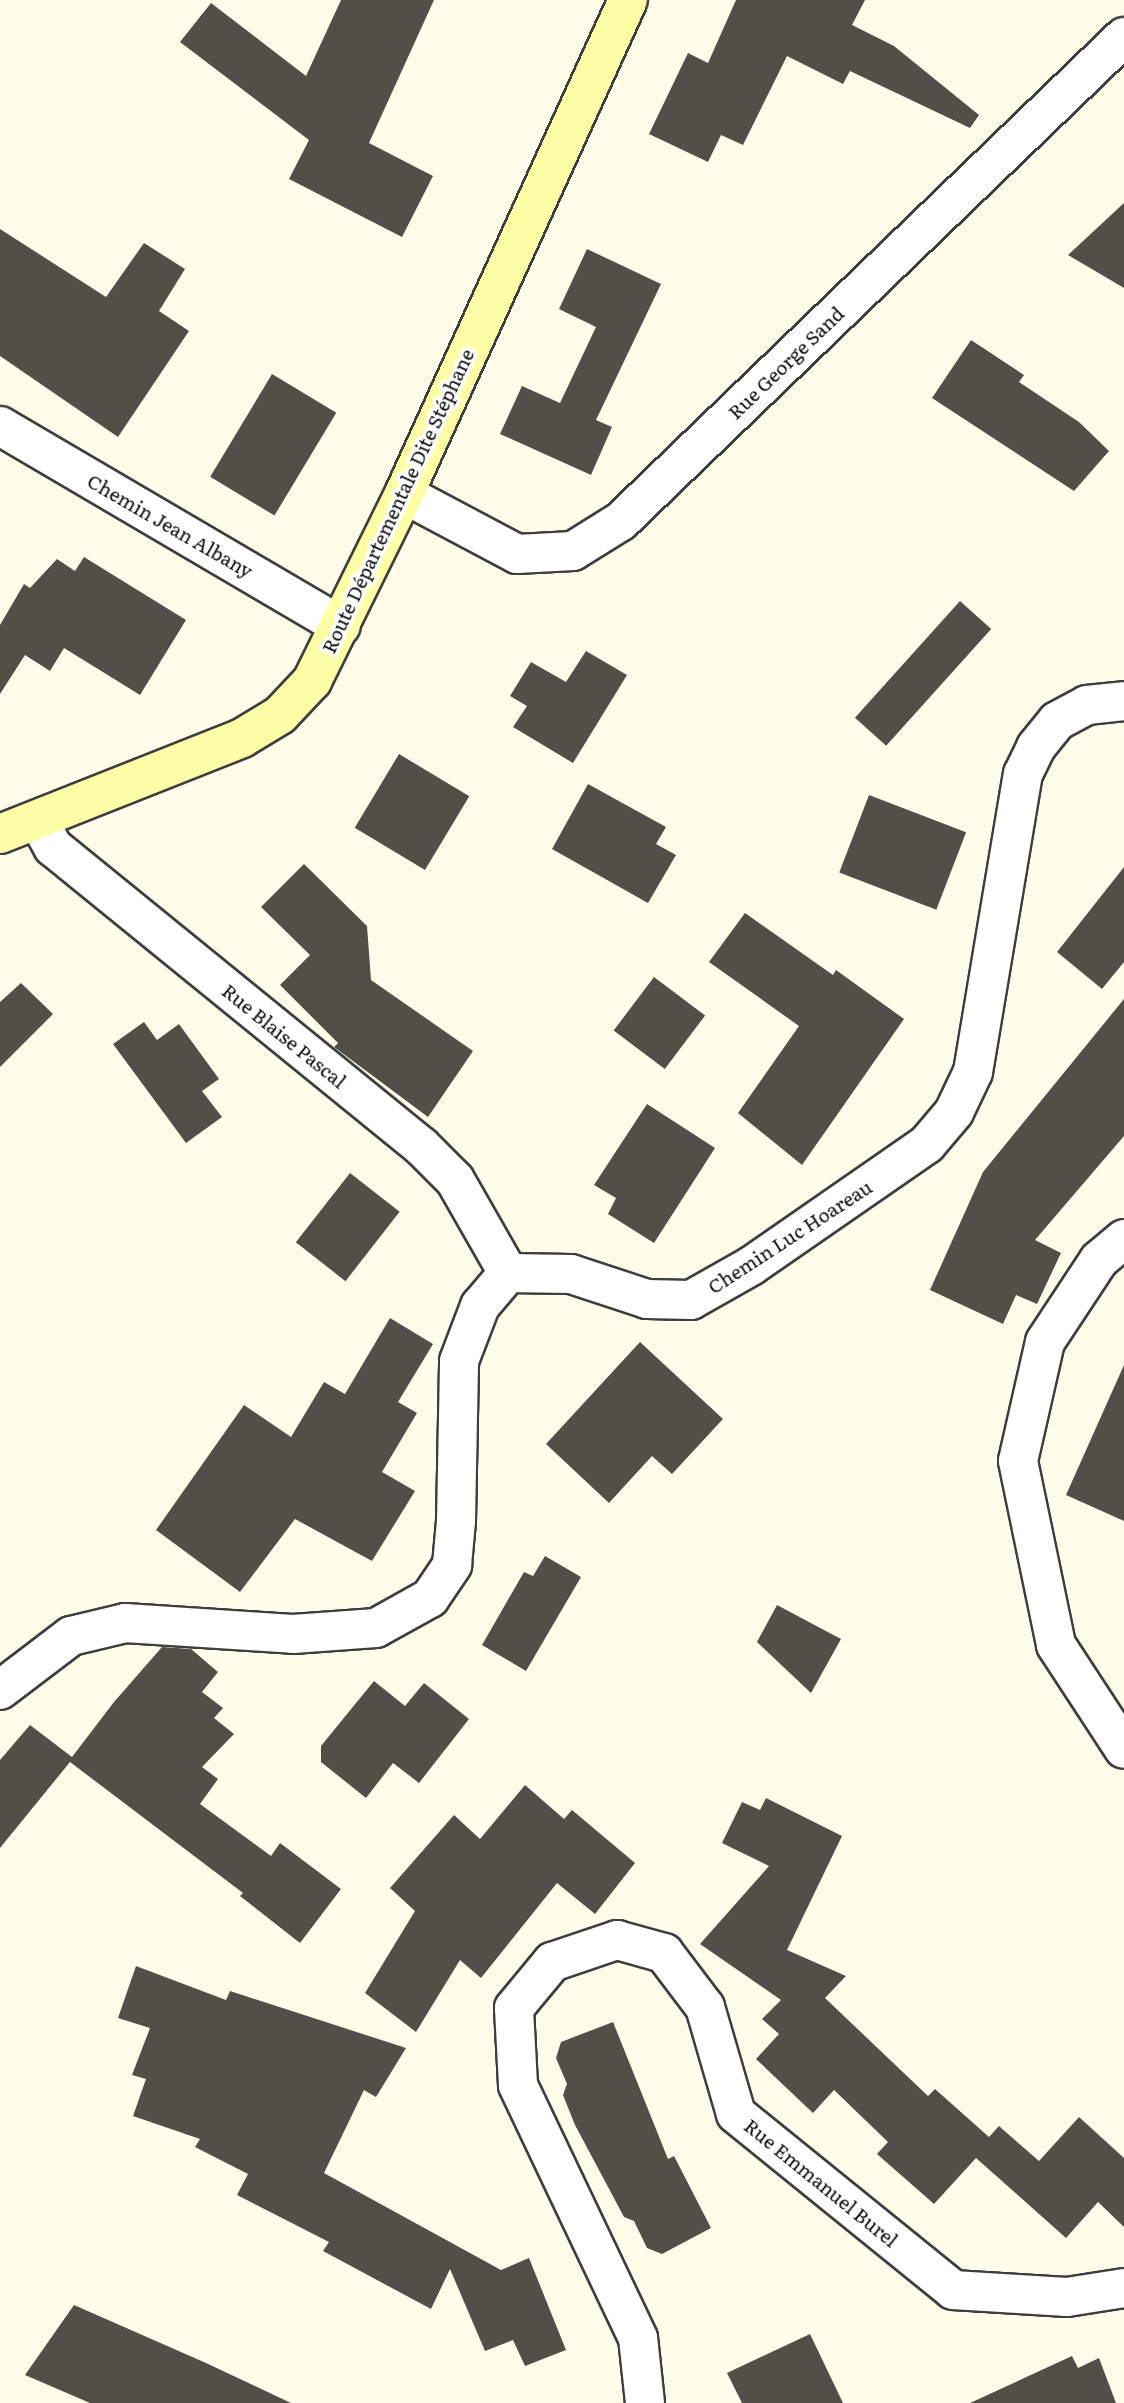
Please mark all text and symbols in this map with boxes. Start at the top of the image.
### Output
street label: Rue George Sand [723,302,849,424]
street label: Route Départementale Dite Stéphane [317,345,479,657]
street label: Chemin Jean Albany [83,469,257,583]
street label: Rue Blaise Pascal [218,979,350,1093]
street label: Chemin Luc Hoareau [704,1175,876,1299]
street label: Rue Emmanuel Burel [740,2114,902,2252]

